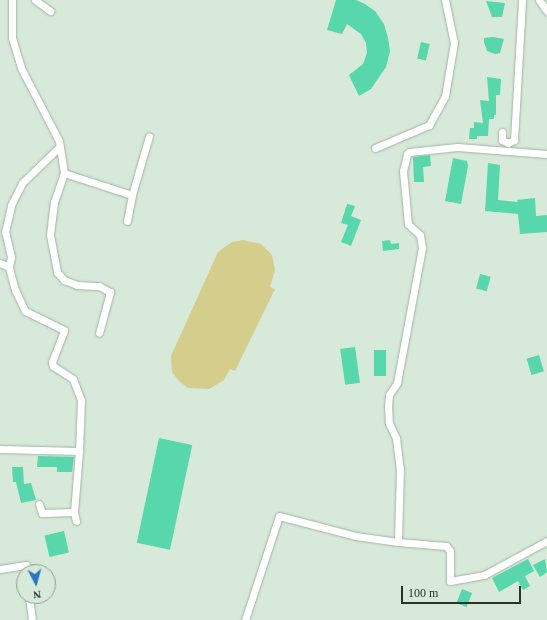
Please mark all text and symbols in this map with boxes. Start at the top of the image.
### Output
north arrow [16,564,56,604]
scale bar [403,578,523,604]
text: 100 m [408,586,438,600]
text: N [33,589,42,601]

